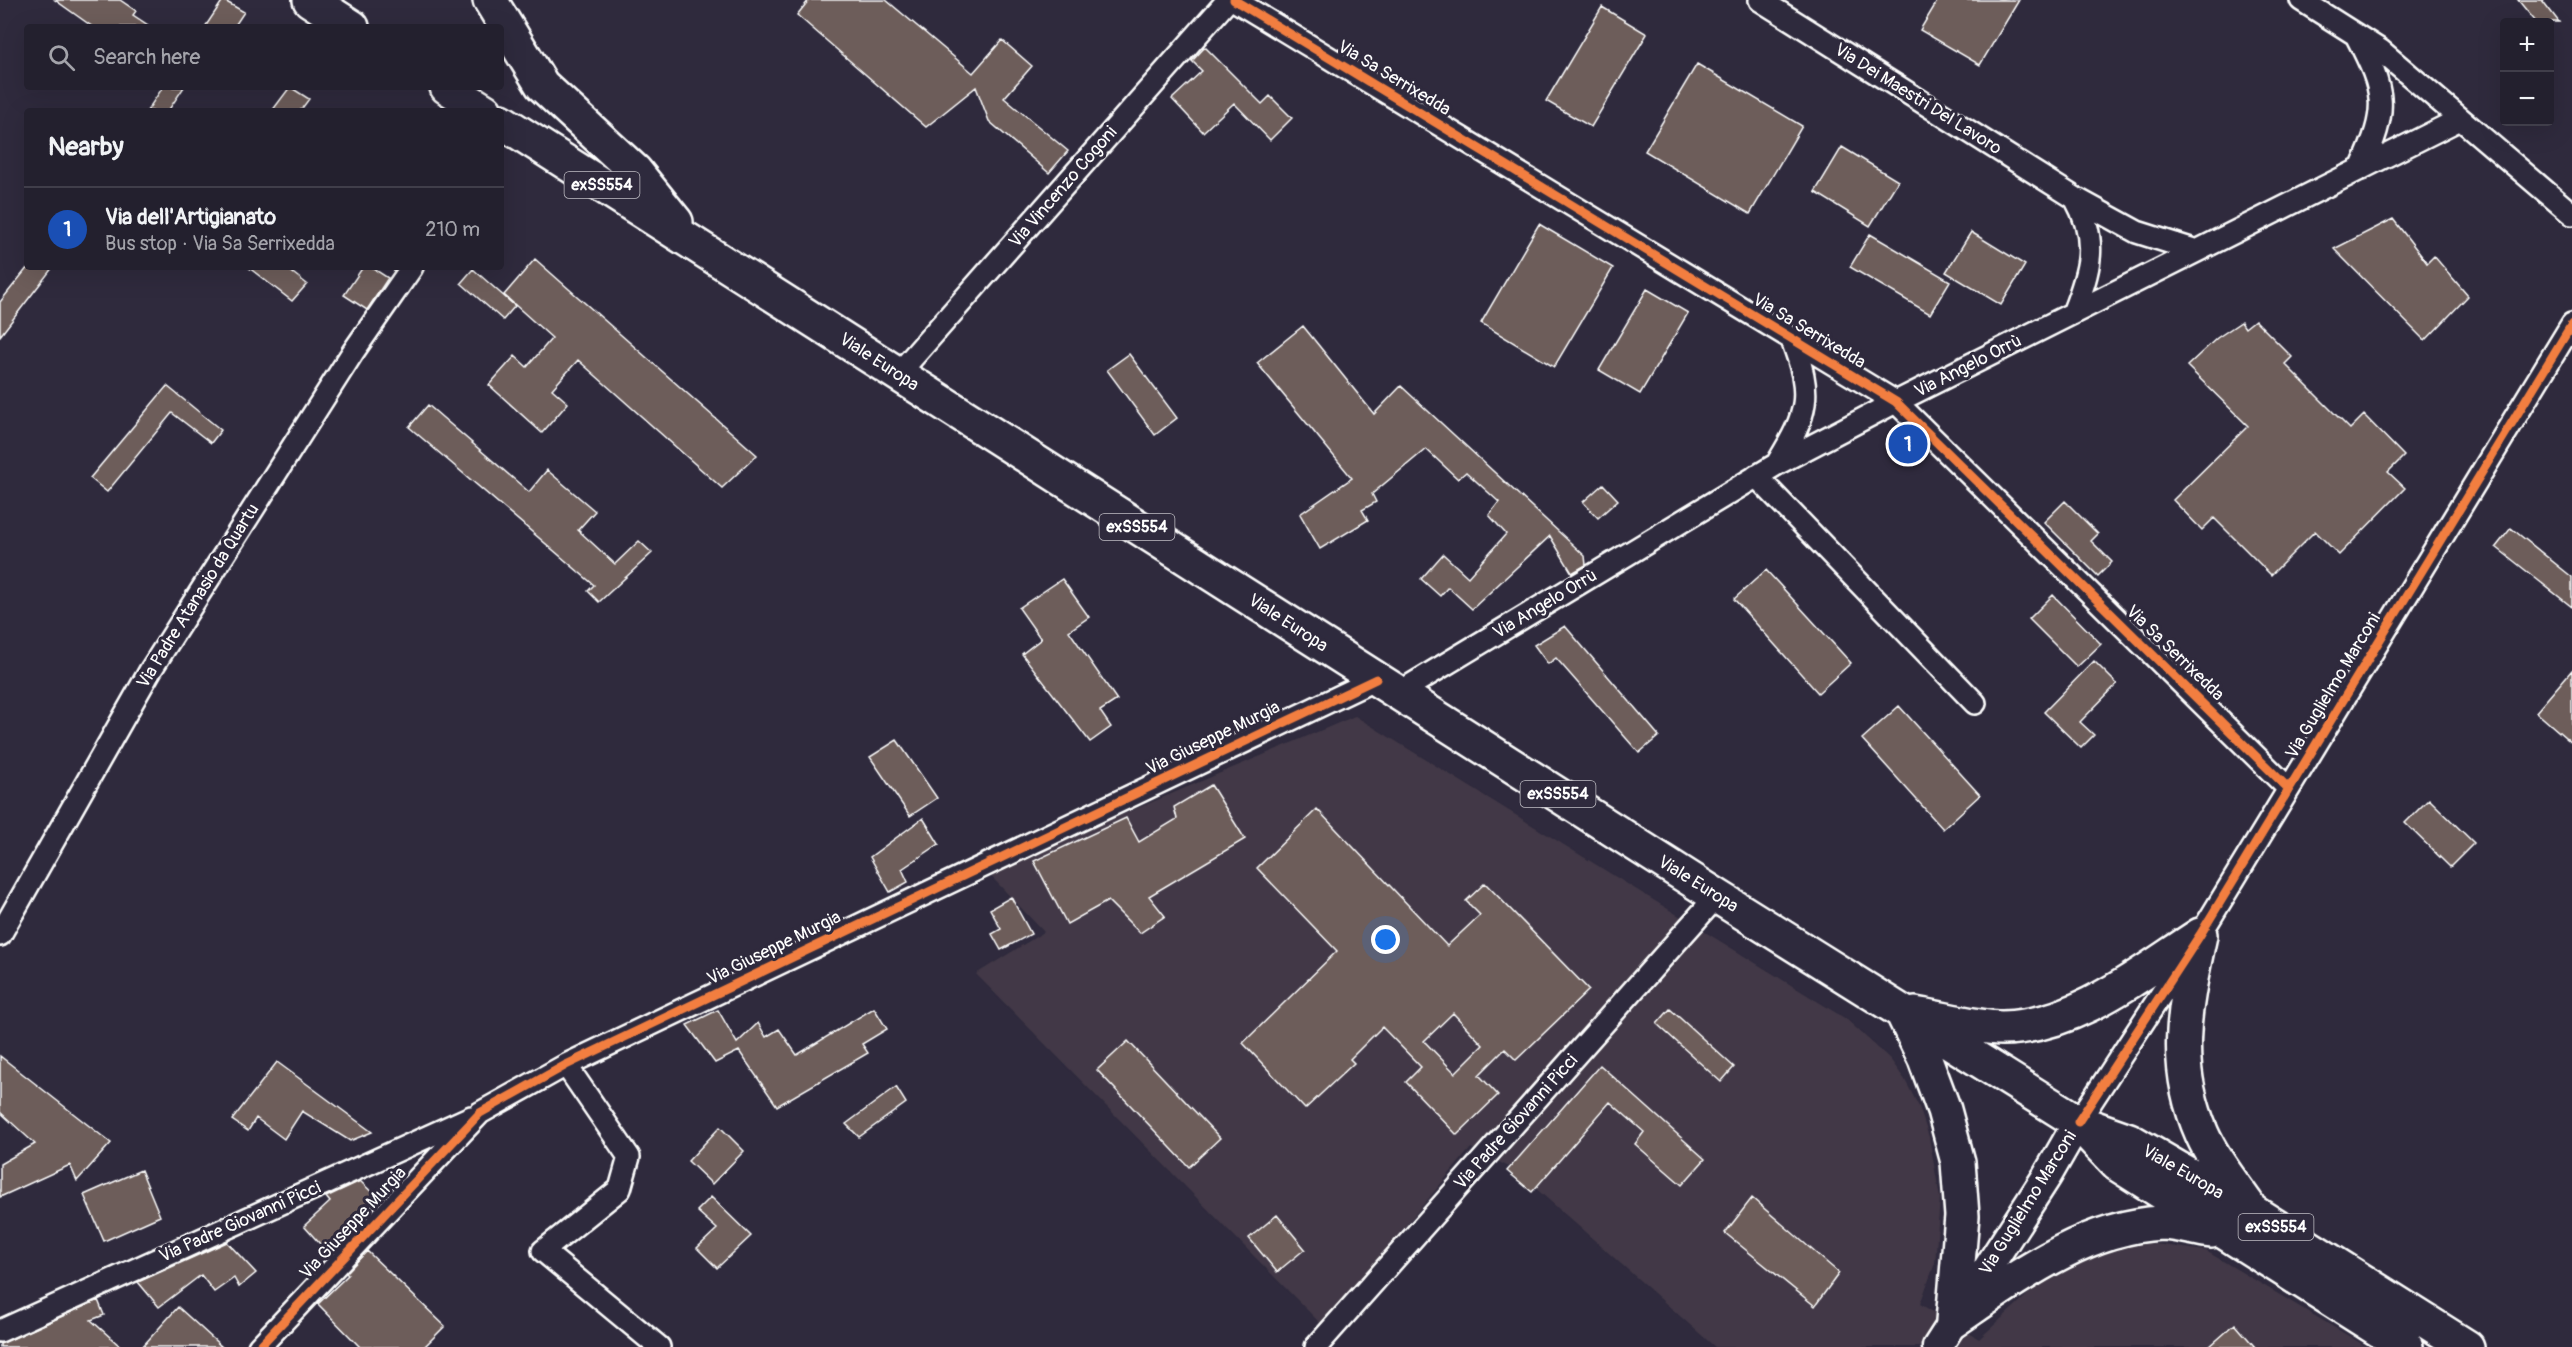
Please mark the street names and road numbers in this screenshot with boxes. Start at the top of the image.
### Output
street label: Via Sa Serrixedda [1333,35,1455,121]
street label: Via Dei Maestri Del Lavoro [1830,38,2006,160]
street label: Via Vincenzo Cogoni [1004,121,1122,253]
road number: exSS554 [564,172,640,198]
street label: Via Sa Serrixedda [1748,288,1870,374]
street label: Viale Europa [835,328,923,396]
street label: Via Angelo Orrù [1910,329,2026,403]
street label: Via Padre Atanasio da Quartu [132,499,264,693]
road number: exSS554 [1100,514,1174,540]
street label: Via Angelo Orrù [1489,564,1601,644]
street label: Viale Europa [1244,589,1332,657]
street label: Via Sa Serrixedda [2121,600,2229,706]
street label: Via Guglielmo Marconi [2280,609,2386,763]
street label: Via Giuseppe Murgia [1142,696,1284,780]
road number: exSS554 [1520,781,1596,807]
street label: Viale Europa [1653,850,1743,918]
street label: Via Giuseppe Murgia [703,906,845,990]
street label: Via Padre Giovanni Picci [1449,1050,1583,1194]
street label: Via Guglielmo Marconi [1974,1126,2082,1280]
street label: Viale Europa [2138,1139,2228,1205]
street label: Via Giuseppe Murgia [295,1162,411,1284]
street label: Via Padre Giovanni Picci [156,1176,324,1268]
road number: exSS554 [2238,1214,2314,1240]

